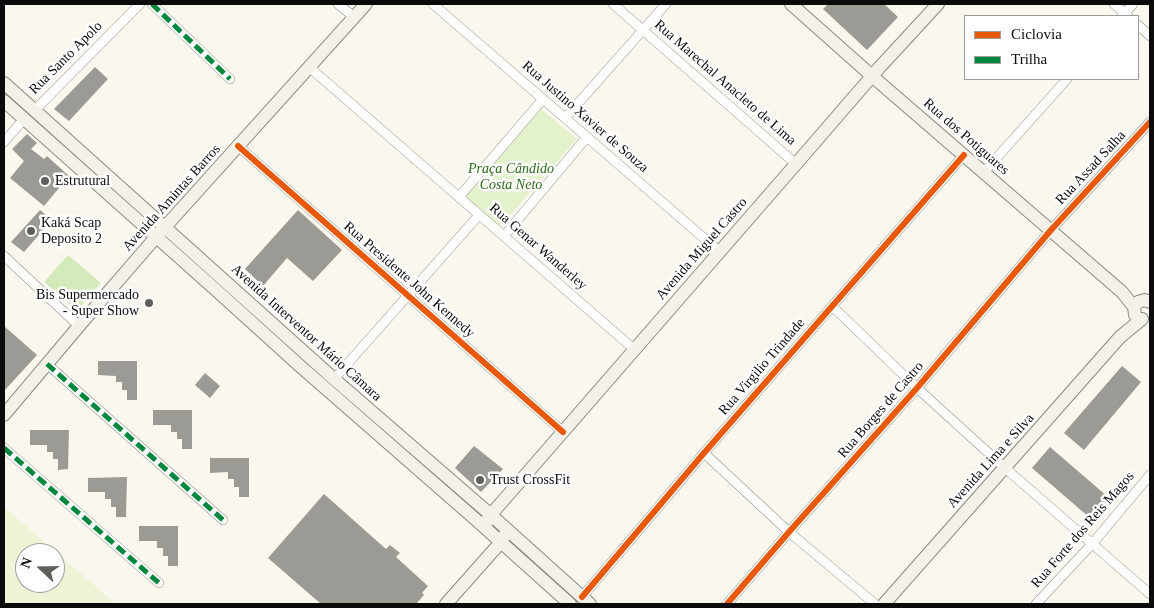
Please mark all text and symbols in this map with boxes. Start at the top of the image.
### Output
legend [964,15,1139,80]
street label: Rua Marechal Anacleto de Lima [651,17,799,149]
street label: Rua Santo Apolo [26,18,106,98]
text: Ciclovia [1011,26,1062,42]
text: Trilha [1011,51,1047,67]
street label: Rua Justino Xavier de Souza [518,58,652,176]
street label: Rua dos Potiguares [920,95,1012,179]
street label: Rua Assad Salha [1053,128,1129,208]
street label: Avenida Amintas Barros [120,141,224,255]
park label: Praça Cândido Costa Neto [468,161,554,193]
place label: Estrutural [55,173,110,189]
marker: Estrutural [39,175,51,187]
street label: Avenida Miguel Castro [653,194,751,304]
street label: Rua Genar Wanderley [486,200,590,294]
place label: Kaká Scap Deposito 2 [41,215,102,248]
street label: Rua Presidente John Kennedy [340,218,478,342]
marker: Kaká Scap Deposito 2 [25,225,37,237]
street label: Avenida Interventor Mário Câmara [227,261,385,405]
place label: Bis Supermercado - Super Show [36,287,139,320]
marker: Bis Supermercado - Super Show [143,297,155,309]
street label: Rua Virgilio Trindade [715,315,809,419]
street label: Rua Borges de Castro [835,358,927,462]
street label: Avenida Lima e Silva [944,410,1038,512]
street label: Rua Forte dos Reis Magos [1028,468,1138,592]
place label: Trust CrossFit [490,472,570,488]
marker: Trust CrossFit [474,474,486,486]
north arrow [15,543,65,593]
text: N [18,555,35,570]

